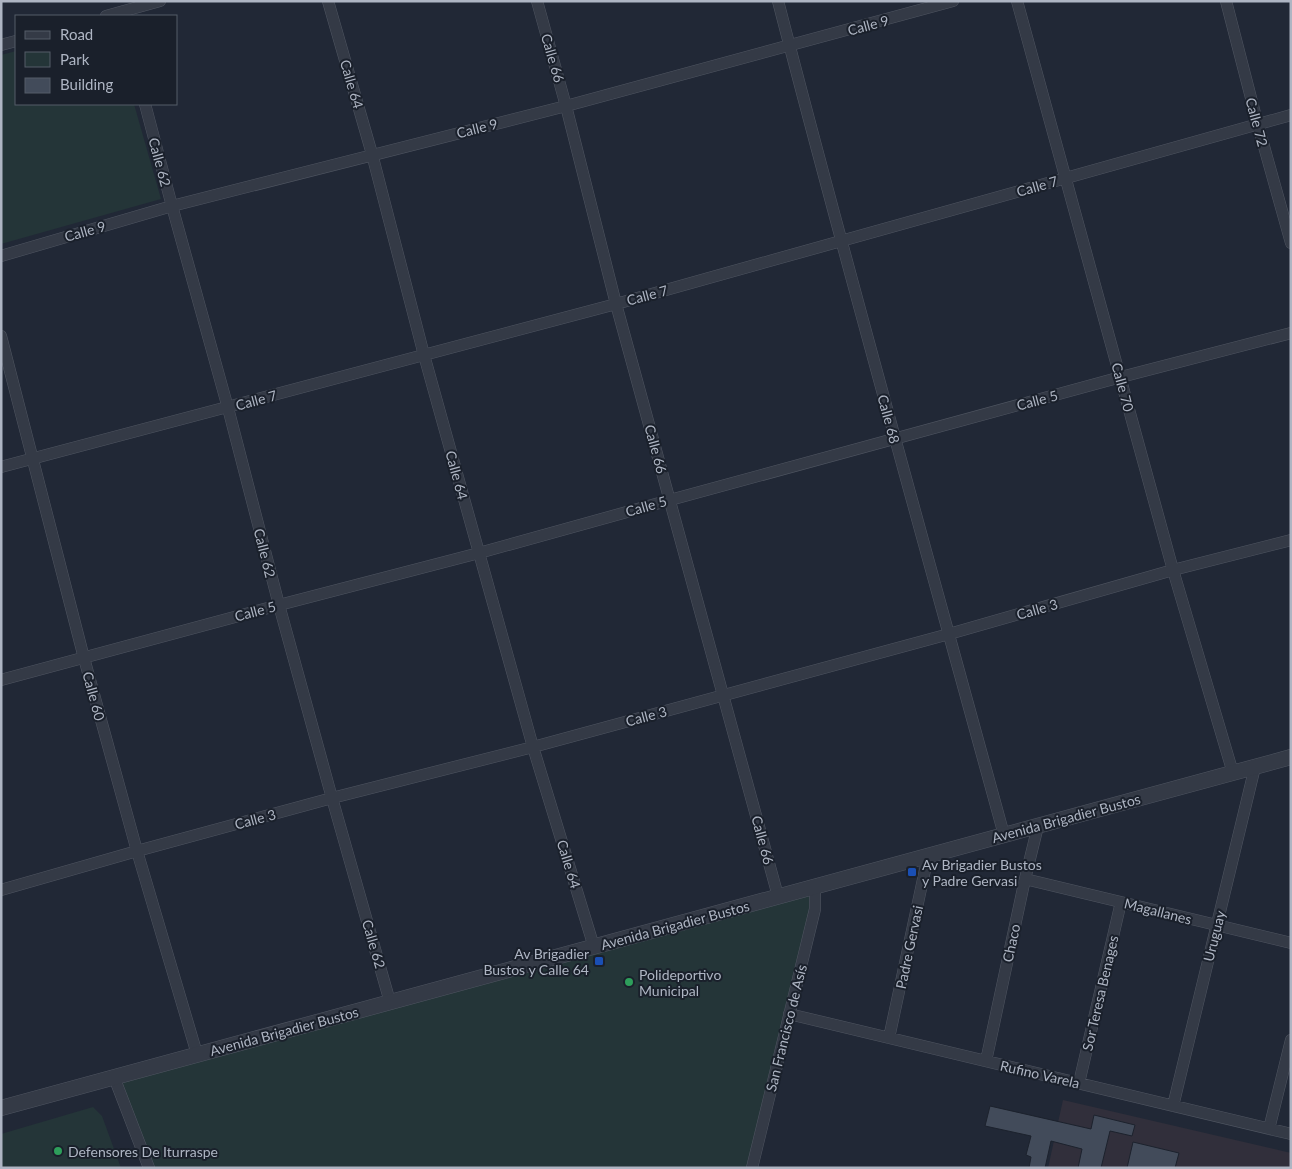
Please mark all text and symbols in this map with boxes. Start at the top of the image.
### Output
street label: Calle 9 [846,11,890,39]
legend [15,15,178,105]
text: Road [60,25,93,43]
street label: Calle 66 [538,32,568,84]
text: Park [60,50,90,68]
street label: Calle 64 [337,58,367,110]
text: Building [60,75,113,93]
street label: Calle 72 [1242,96,1272,148]
street label: Calle 9 [455,115,499,141]
street label: Calle 62 [145,136,175,188]
street label: Calle 7 [1014,172,1060,200]
street label: Calle 9 [62,217,108,245]
street label: Calle 7 [625,281,669,309]
street label: Calle 70 [1108,361,1138,413]
street label: Calle 7 [234,386,278,414]
street label: Calle 5 [1015,386,1059,414]
street label: Calle 68 [874,393,904,445]
street label: Calle 66 [641,423,671,475]
street label: Calle 64 [442,449,472,501]
street label: Calle 5 [623,492,669,520]
street label: Calle 62 [251,527,279,579]
street label: Calle 3 [1014,595,1060,623]
street label: Calle 5 [233,597,277,625]
street label: Calle 60 [79,670,109,722]
street label: Calle 3 [624,702,668,730]
street label: Avenida Brigadier Bustos [990,790,1142,846]
street label: Calle 3 [233,805,277,833]
street label: Calle 66 [748,814,778,866]
street label: Calle 64 [554,838,584,890]
place label: Av Brigadier Bustos y Padre Gervasi [922,856,1042,889]
marker: Av Brigadier Bustos y Padre Gervasi [906,866,918,878]
street label: Magallanes [1123,894,1193,928]
street label: Avenida Brigadier Bustos [599,897,751,953]
street label: Padre Gervasi [892,904,926,990]
street label: Uruguay [1199,908,1229,963]
street label: Calle 62 [359,918,389,970]
street label: Chaco [999,922,1023,964]
street label: Sor Teresa Benages [1078,934,1122,1052]
place label: Av Brigadier Bustos y Calle 64 [483,945,589,978]
marker: Av Brigadier Bustos y Calle 64 [593,955,605,967]
street label: San Francisco de Asís [762,963,810,1093]
place label: Polideportivo Municipal [639,966,721,999]
marker: Polideportivo Municipal [623,976,635,988]
street label: Avenida Brigadier Bustos [208,1003,360,1059]
street label: Rufino Varela [999,1057,1081,1091]
place label: Defensores De Iturraspe [68,1143,218,1160]
marker: Defensores De Iturraspe [52,1145,64,1157]

